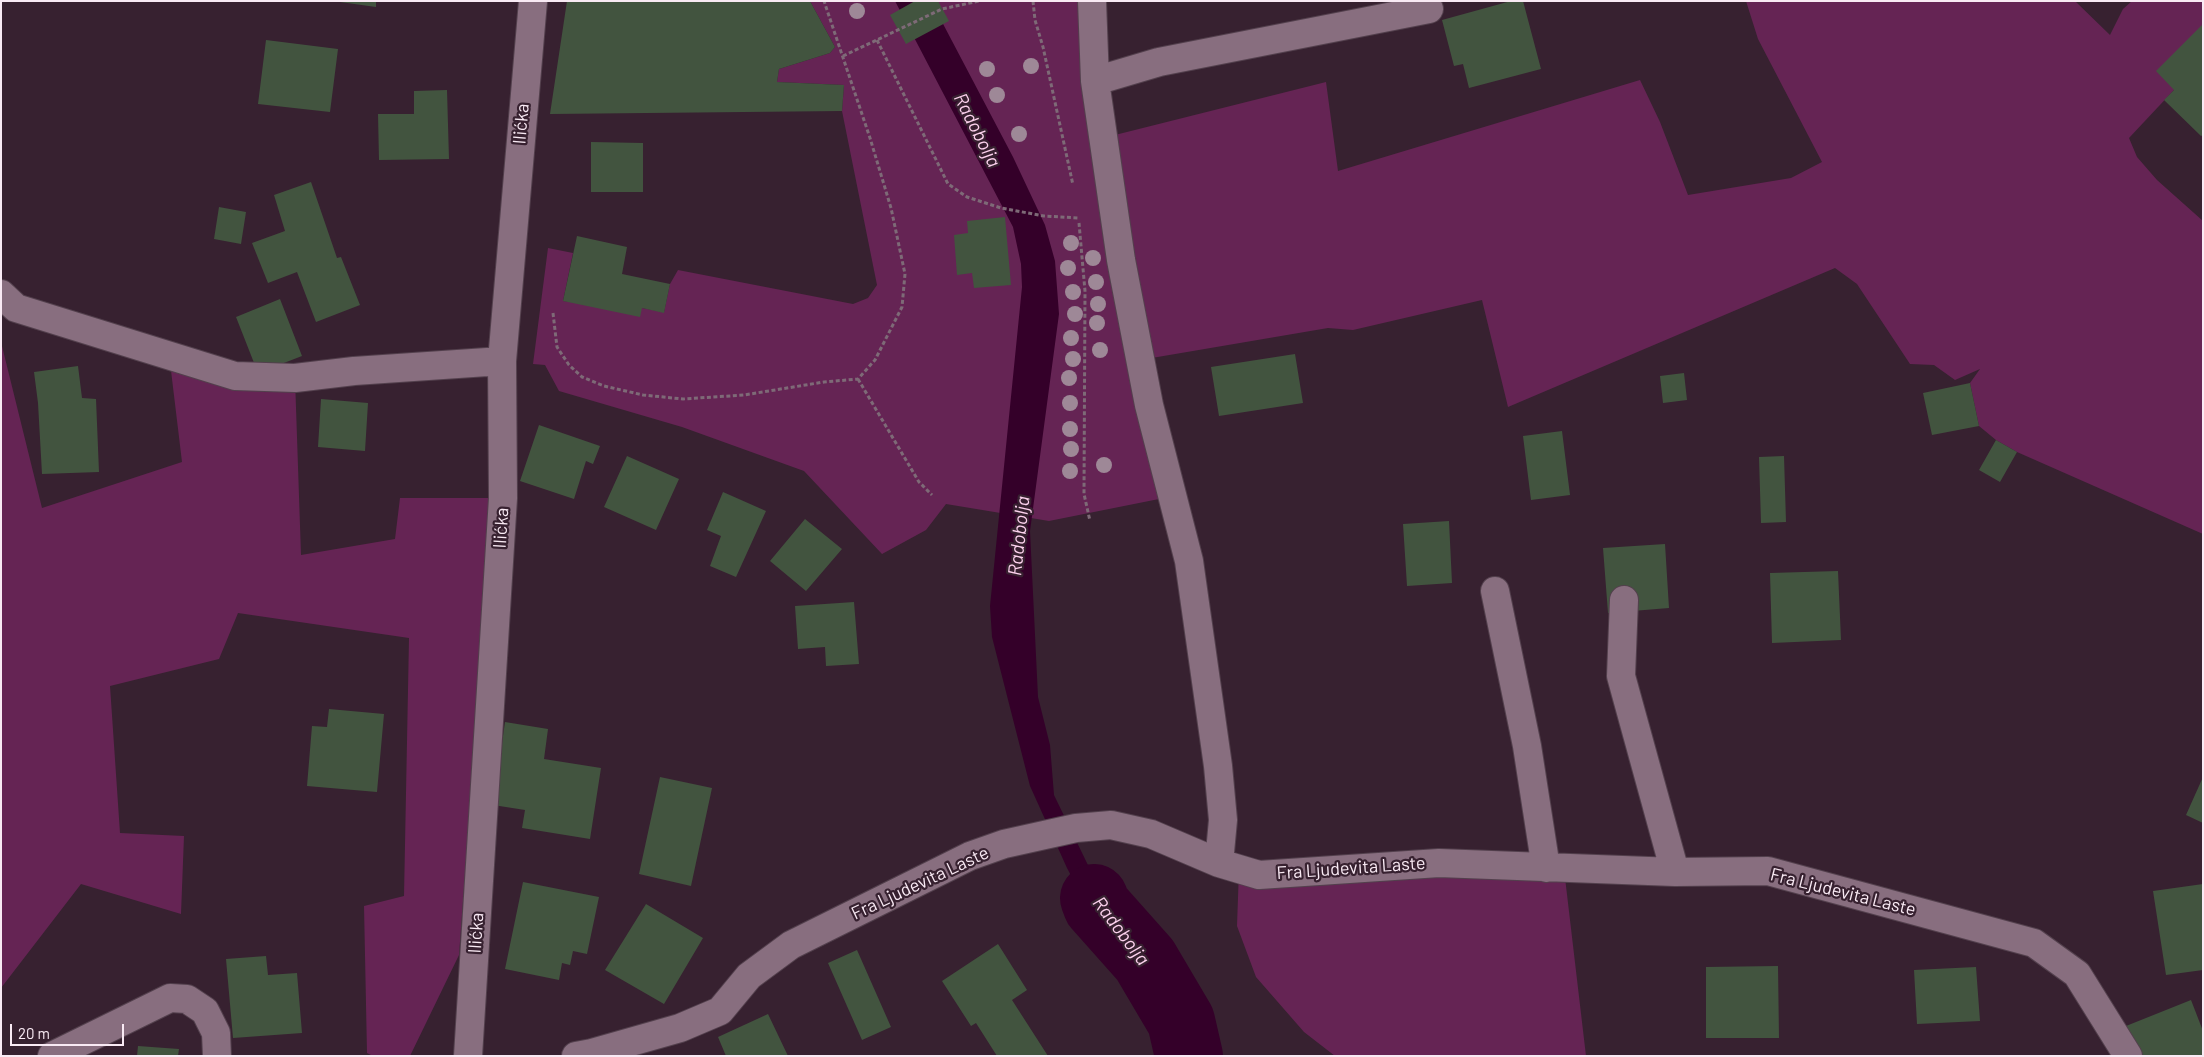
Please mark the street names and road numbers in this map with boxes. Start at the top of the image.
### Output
street label: Ilićka [508,103,534,145]
street label: Ilićka [489,507,513,549]
street label: Fra Ljudevita Laste [848,842,992,924]
street label: Fra Ljudevita Laste [1276,852,1426,884]
street label: Fra Ljudevita Laste [1768,863,1918,921]
street label: Ilićka [464,912,488,954]

